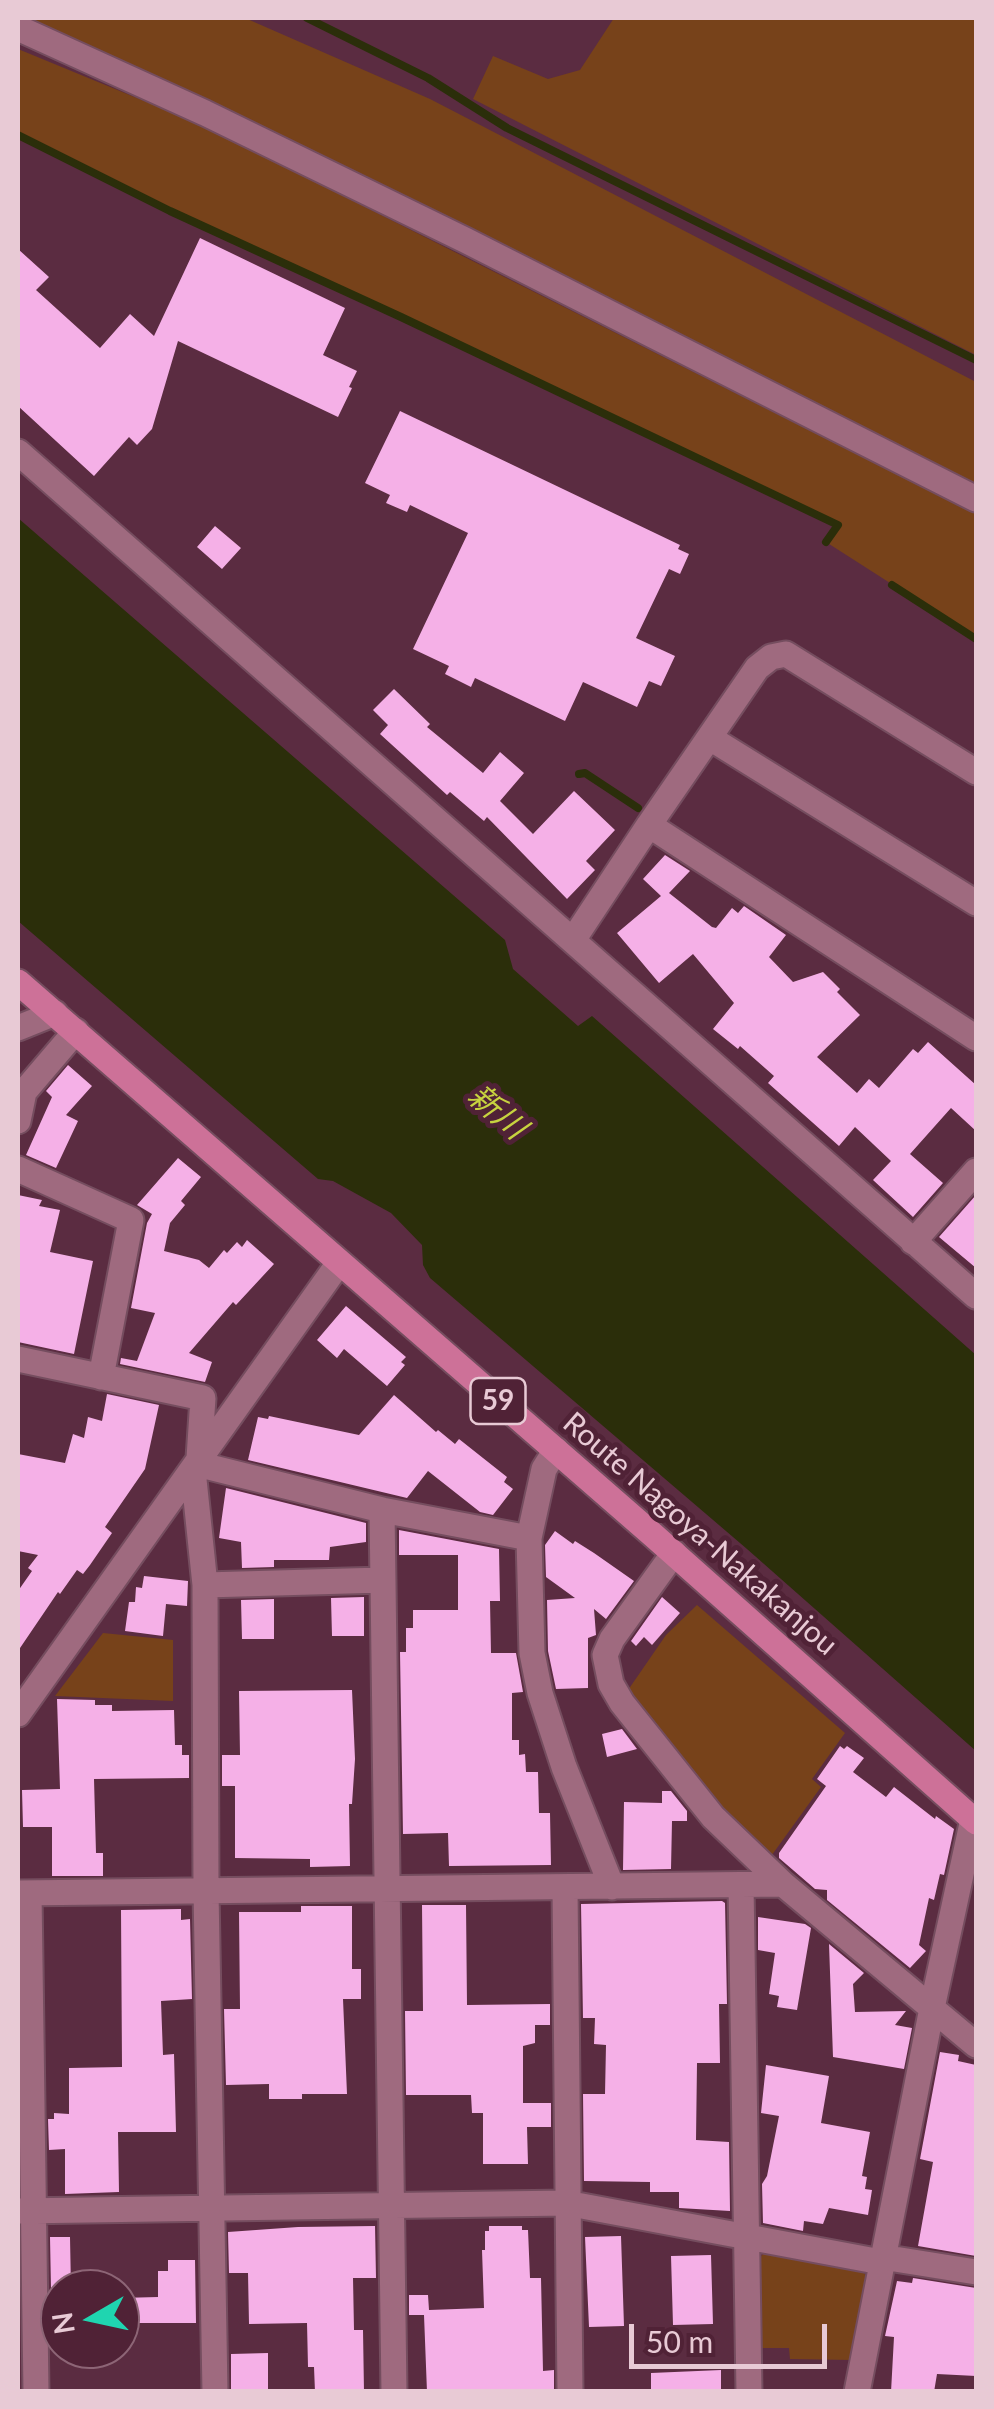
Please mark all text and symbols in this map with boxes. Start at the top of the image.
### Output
water label: 新川 [460,1077,534,1147]
road number: 59 [470,1378,526,1424]
street label: Route Nagoya-Nakakanjou [556,1405,844,1663]
north arrow [40,2269,140,2369]
scale bar [634,2304,832,2366]
text: N [44,2310,81,2337]
text: 50 m [646,2323,713,2359]

